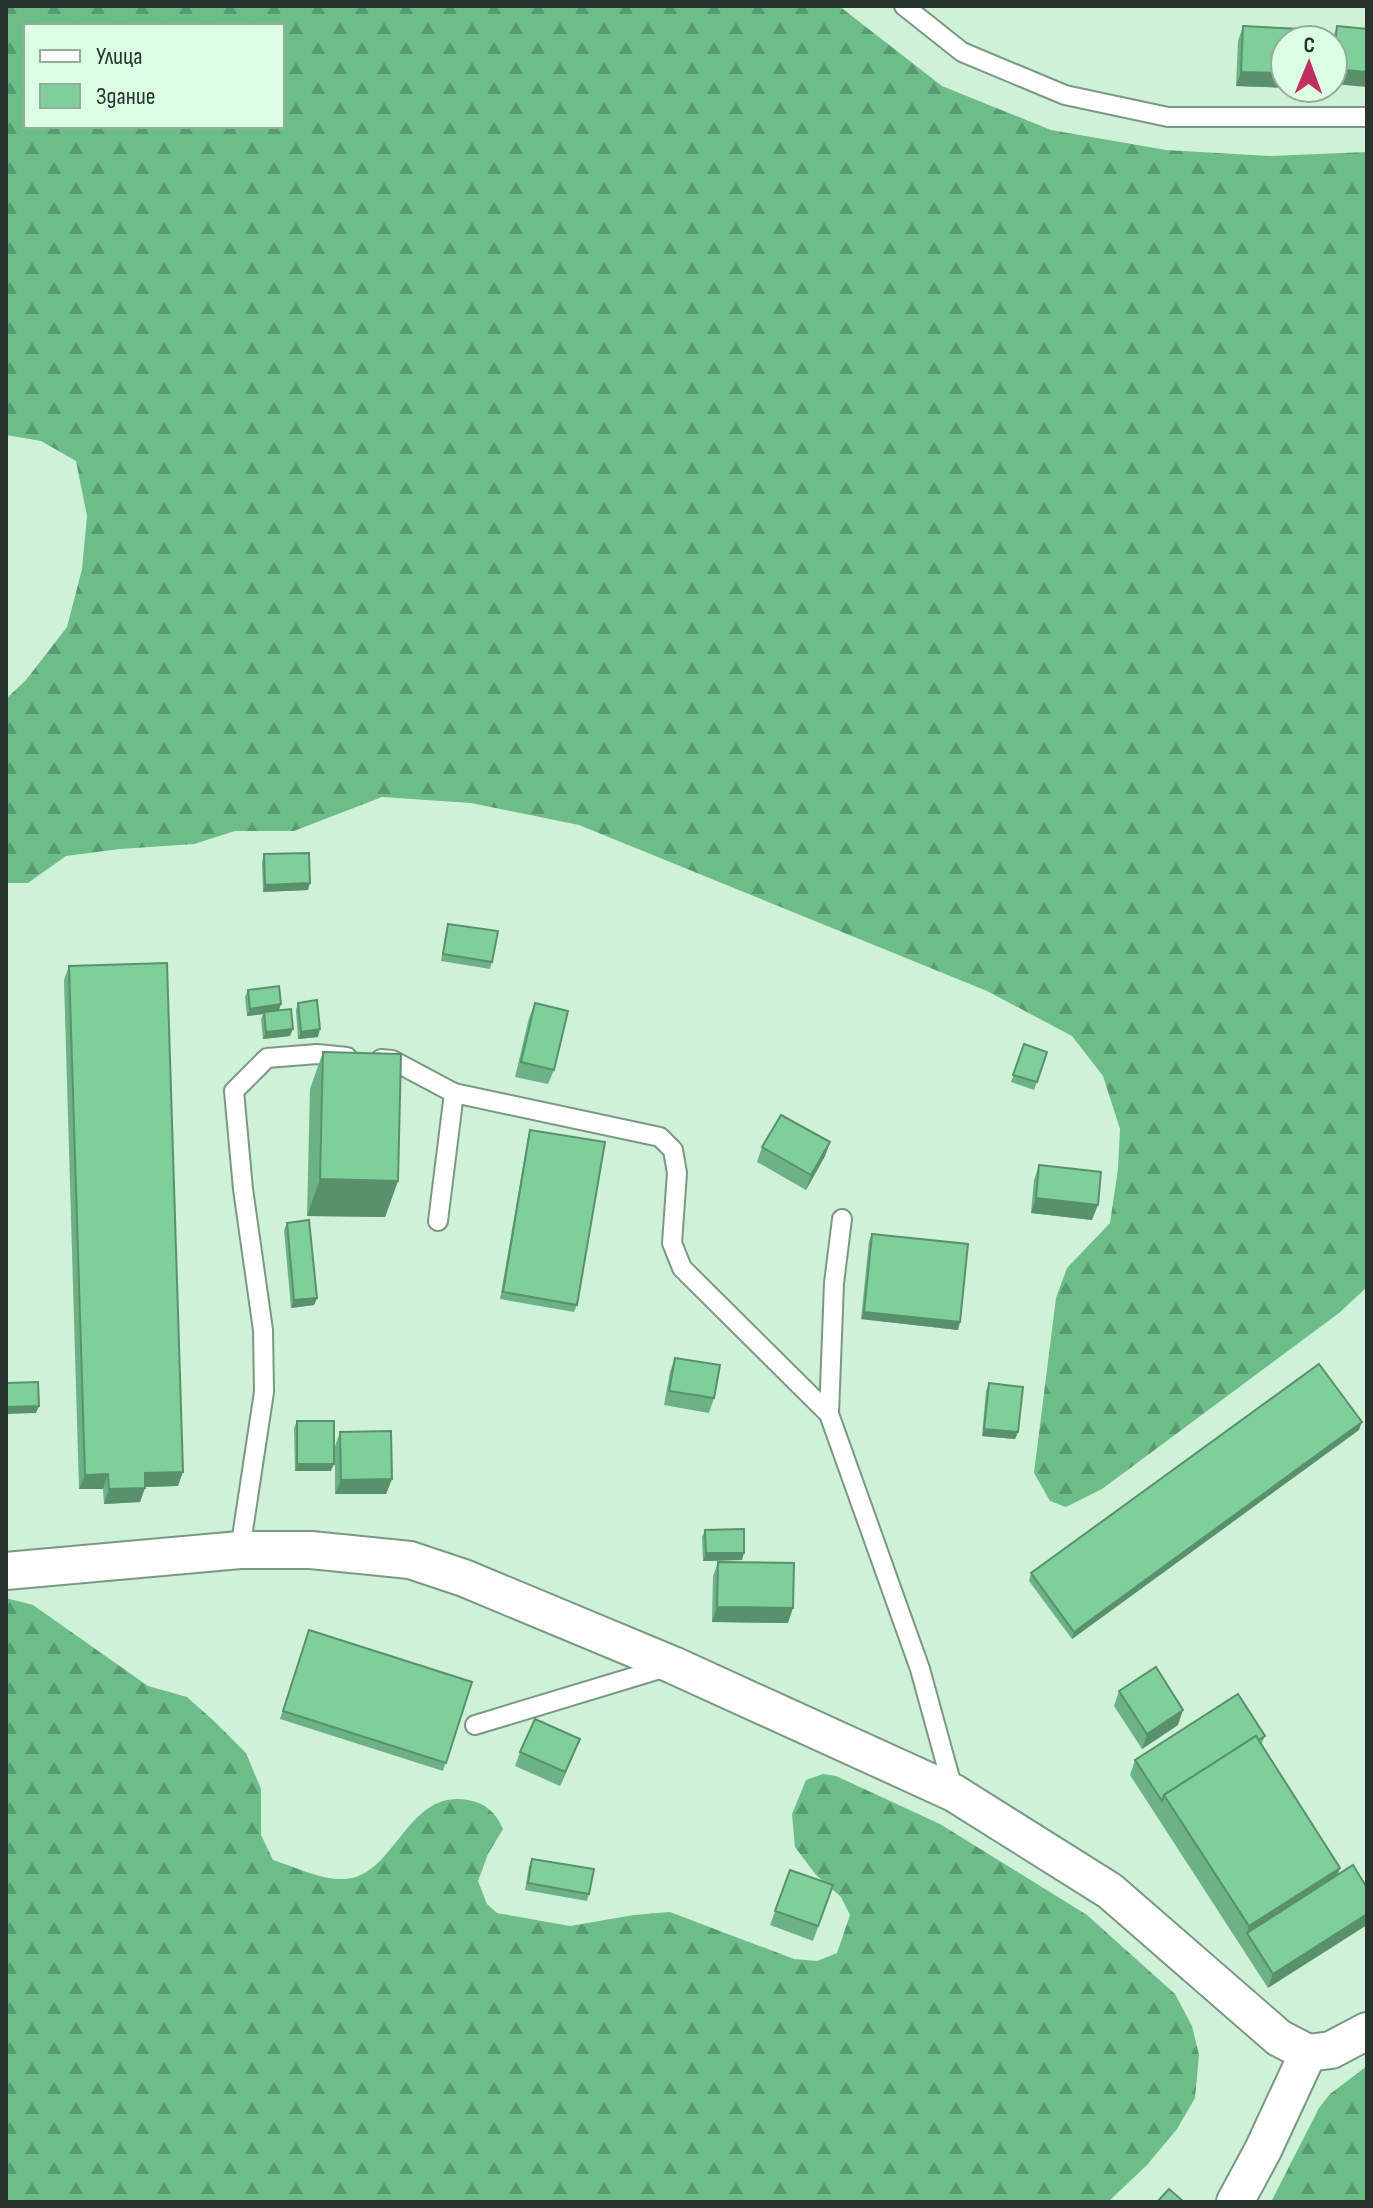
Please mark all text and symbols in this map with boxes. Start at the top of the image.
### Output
legend [24,24,284,128]
north arrow [1269,24,1349,104]
text: С [1303,32,1315,59]
text: Улица [96,42,142,71]
text: Здание [96,82,155,111]

